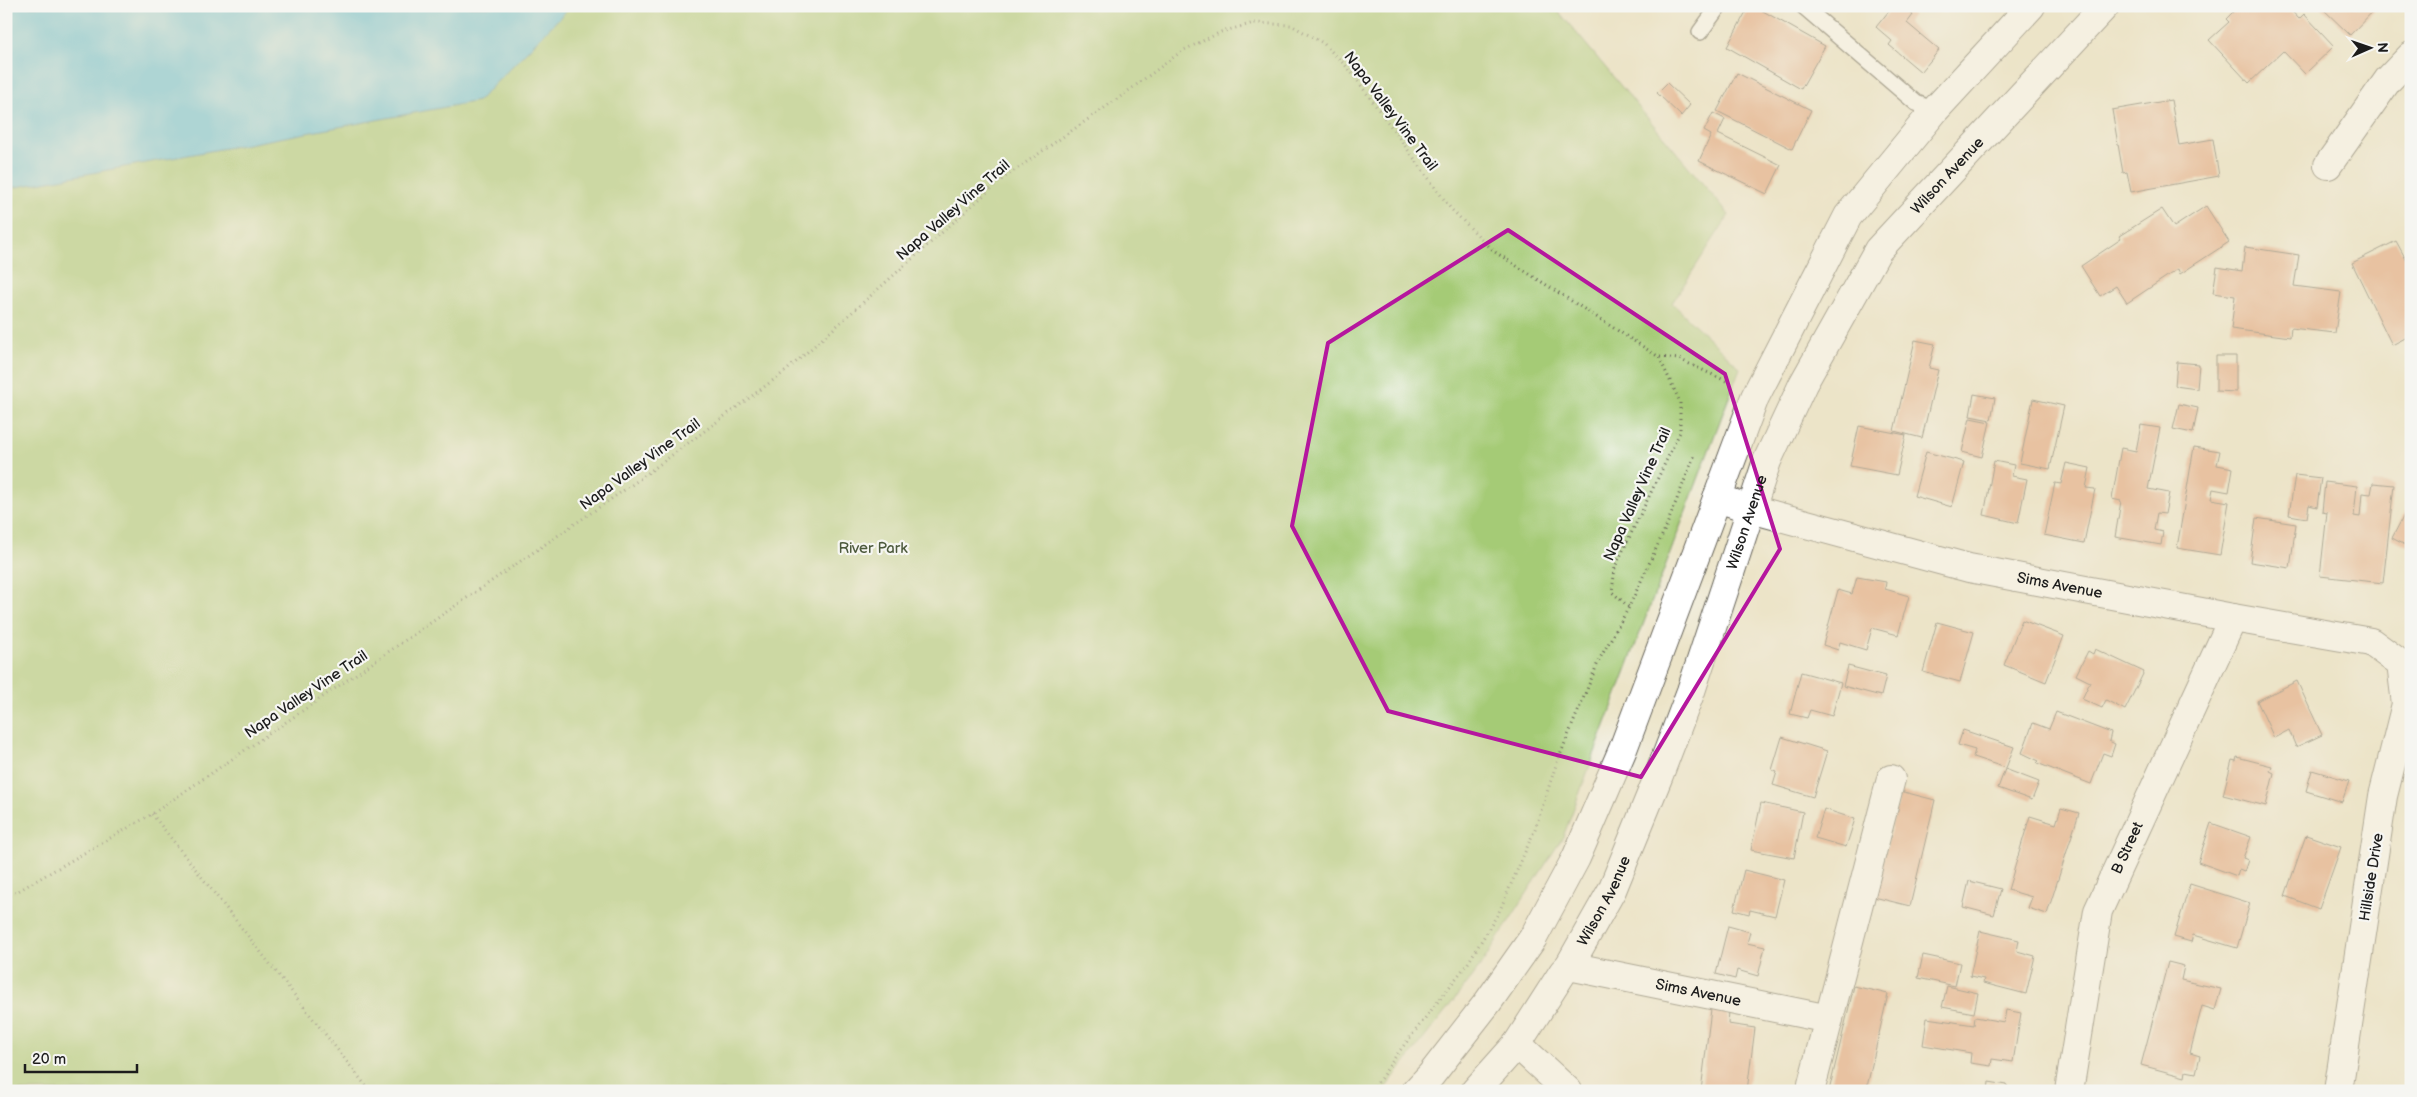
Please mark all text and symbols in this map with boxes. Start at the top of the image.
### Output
north arrow [2344,22,2394,72]
text: N [2374,42,2391,53]
street label: Napa Valley Vine Trail [1340,48,1442,175]
street label: Wilson Avenue [1907,133,1988,218]
street label: Napa Valley Vine Trail [893,156,1014,265]
street label: Napa Valley Vine Trail [576,414,704,515]
street label: Napa Valley Vine Trail [1599,424,1675,564]
street label: Wilson Avenue [1723,473,1772,572]
park label: River Park [838,539,908,558]
street label: Sims Avenue [2015,568,2104,603]
street label: Napa Valley Vine Trail [241,646,371,743]
street label: B Street [2107,818,2148,877]
street label: Hillside Drive [2355,832,2388,922]
street label: Wilson Avenue [1573,853,1635,949]
street label: Sims Avenue [1654,975,1743,1011]
scale bar [25,1042,138,1074]
text: 20 m [32,1050,66,1069]

